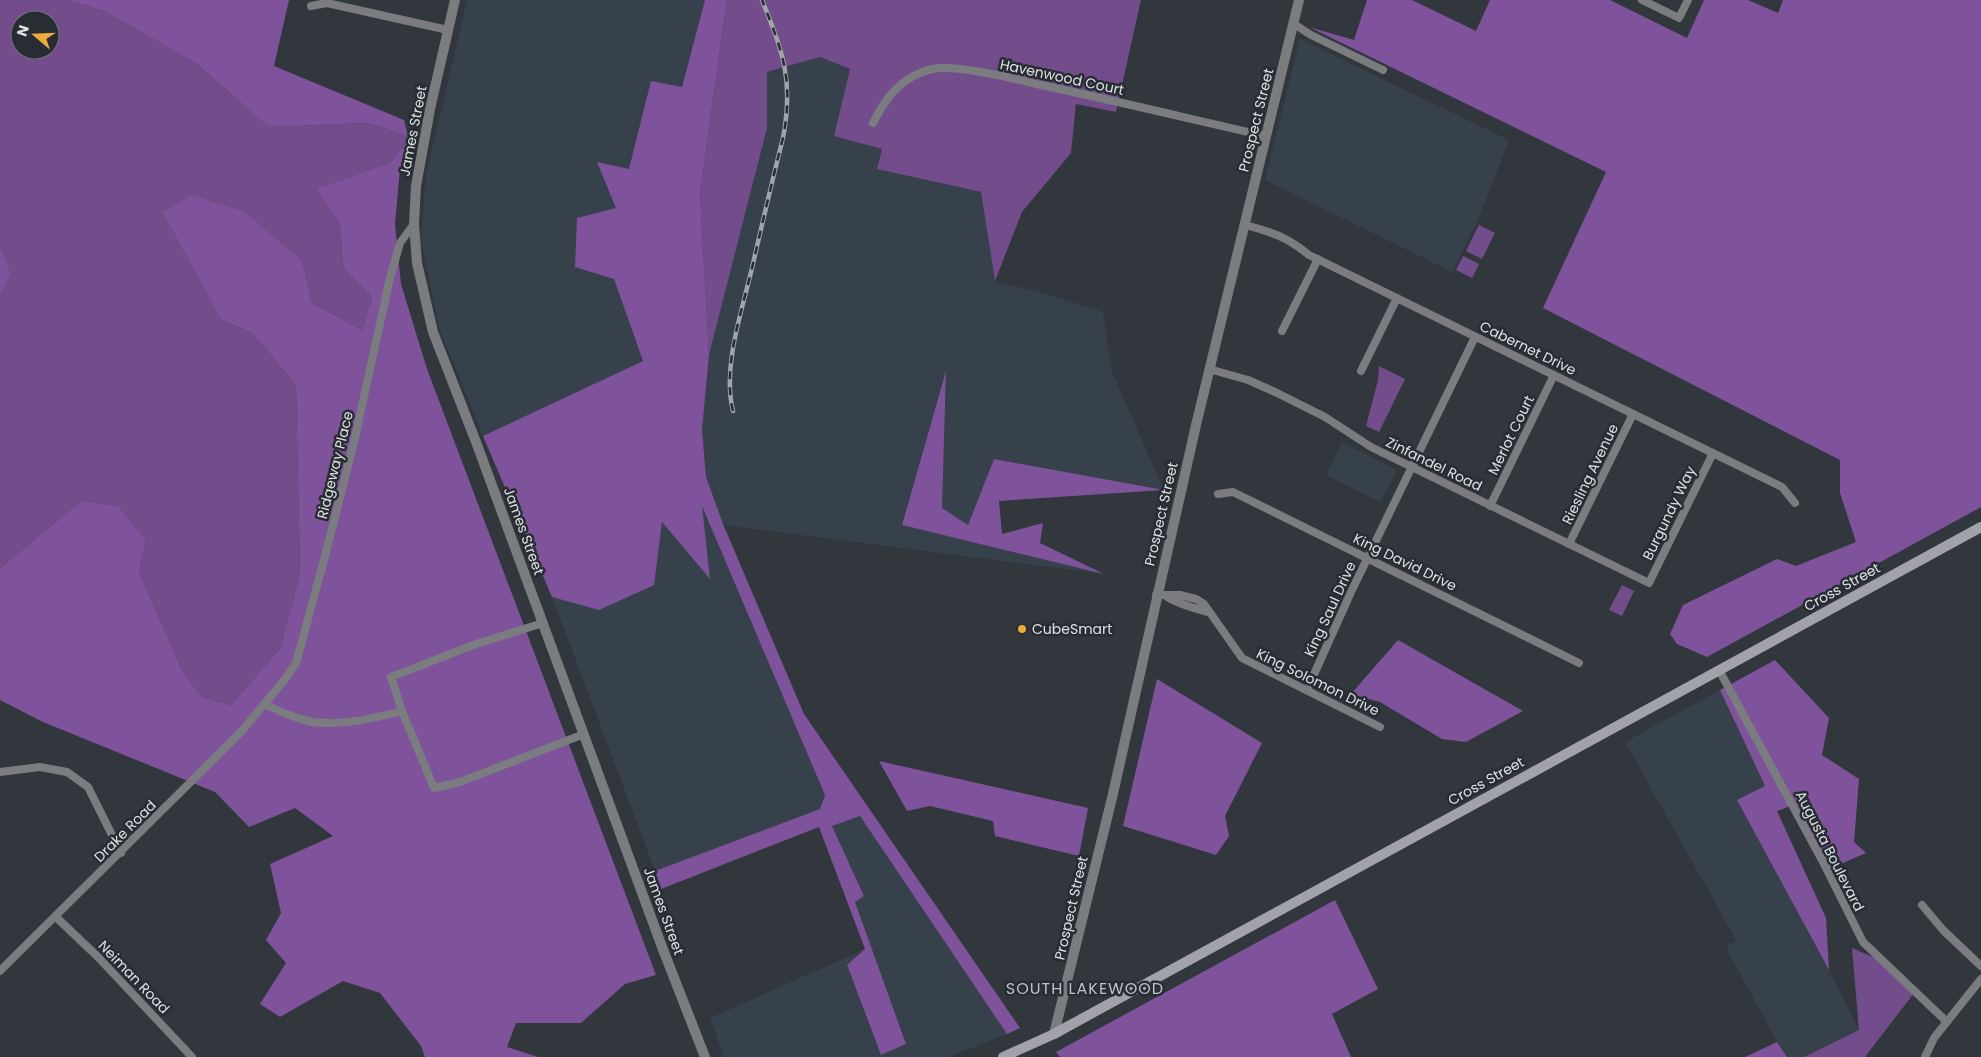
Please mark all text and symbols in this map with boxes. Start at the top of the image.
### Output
north arrow [10,10,60,60]
text: N [12,23,34,39]
street label: Havenwood Court [998,54,1126,100]
street label: Prospect Street [1233,66,1279,174]
street label: James Street [394,84,432,178]
street label: Cabernet Drive [1476,316,1580,380]
street label: Merlot Court [1483,392,1539,478]
street label: Ridgeway Place [312,409,358,521]
street label: Riesling Avenue [1557,420,1623,528]
street label: Zinfandel Road [1383,432,1485,496]
street label: Prospect Street [1139,460,1183,568]
street label: Burgundy Way [1638,463,1700,563]
street label: James Street [499,484,549,578]
street label: King David Drive [1350,528,1460,596]
street label: King Saul Drive [1299,558,1361,660]
street label: Cross Street [1800,558,1884,616]
place label: CubeSmart [1032,619,1112,639]
marker: CubeSmart [1016,623,1028,635]
street label: King Solomon Drive [1253,643,1383,721]
street label: Cross Street [1444,752,1528,810]
street label: Augusta Boulevard [1791,787,1869,915]
street label: Drake Road [89,795,161,867]
street label: Prospect Street [1049,854,1093,962]
street label: James Street [639,864,689,958]
street label: Neiman Road [94,936,174,1018]
district label: SOUTH LAKEWOOD [1006,977,1164,1000]

